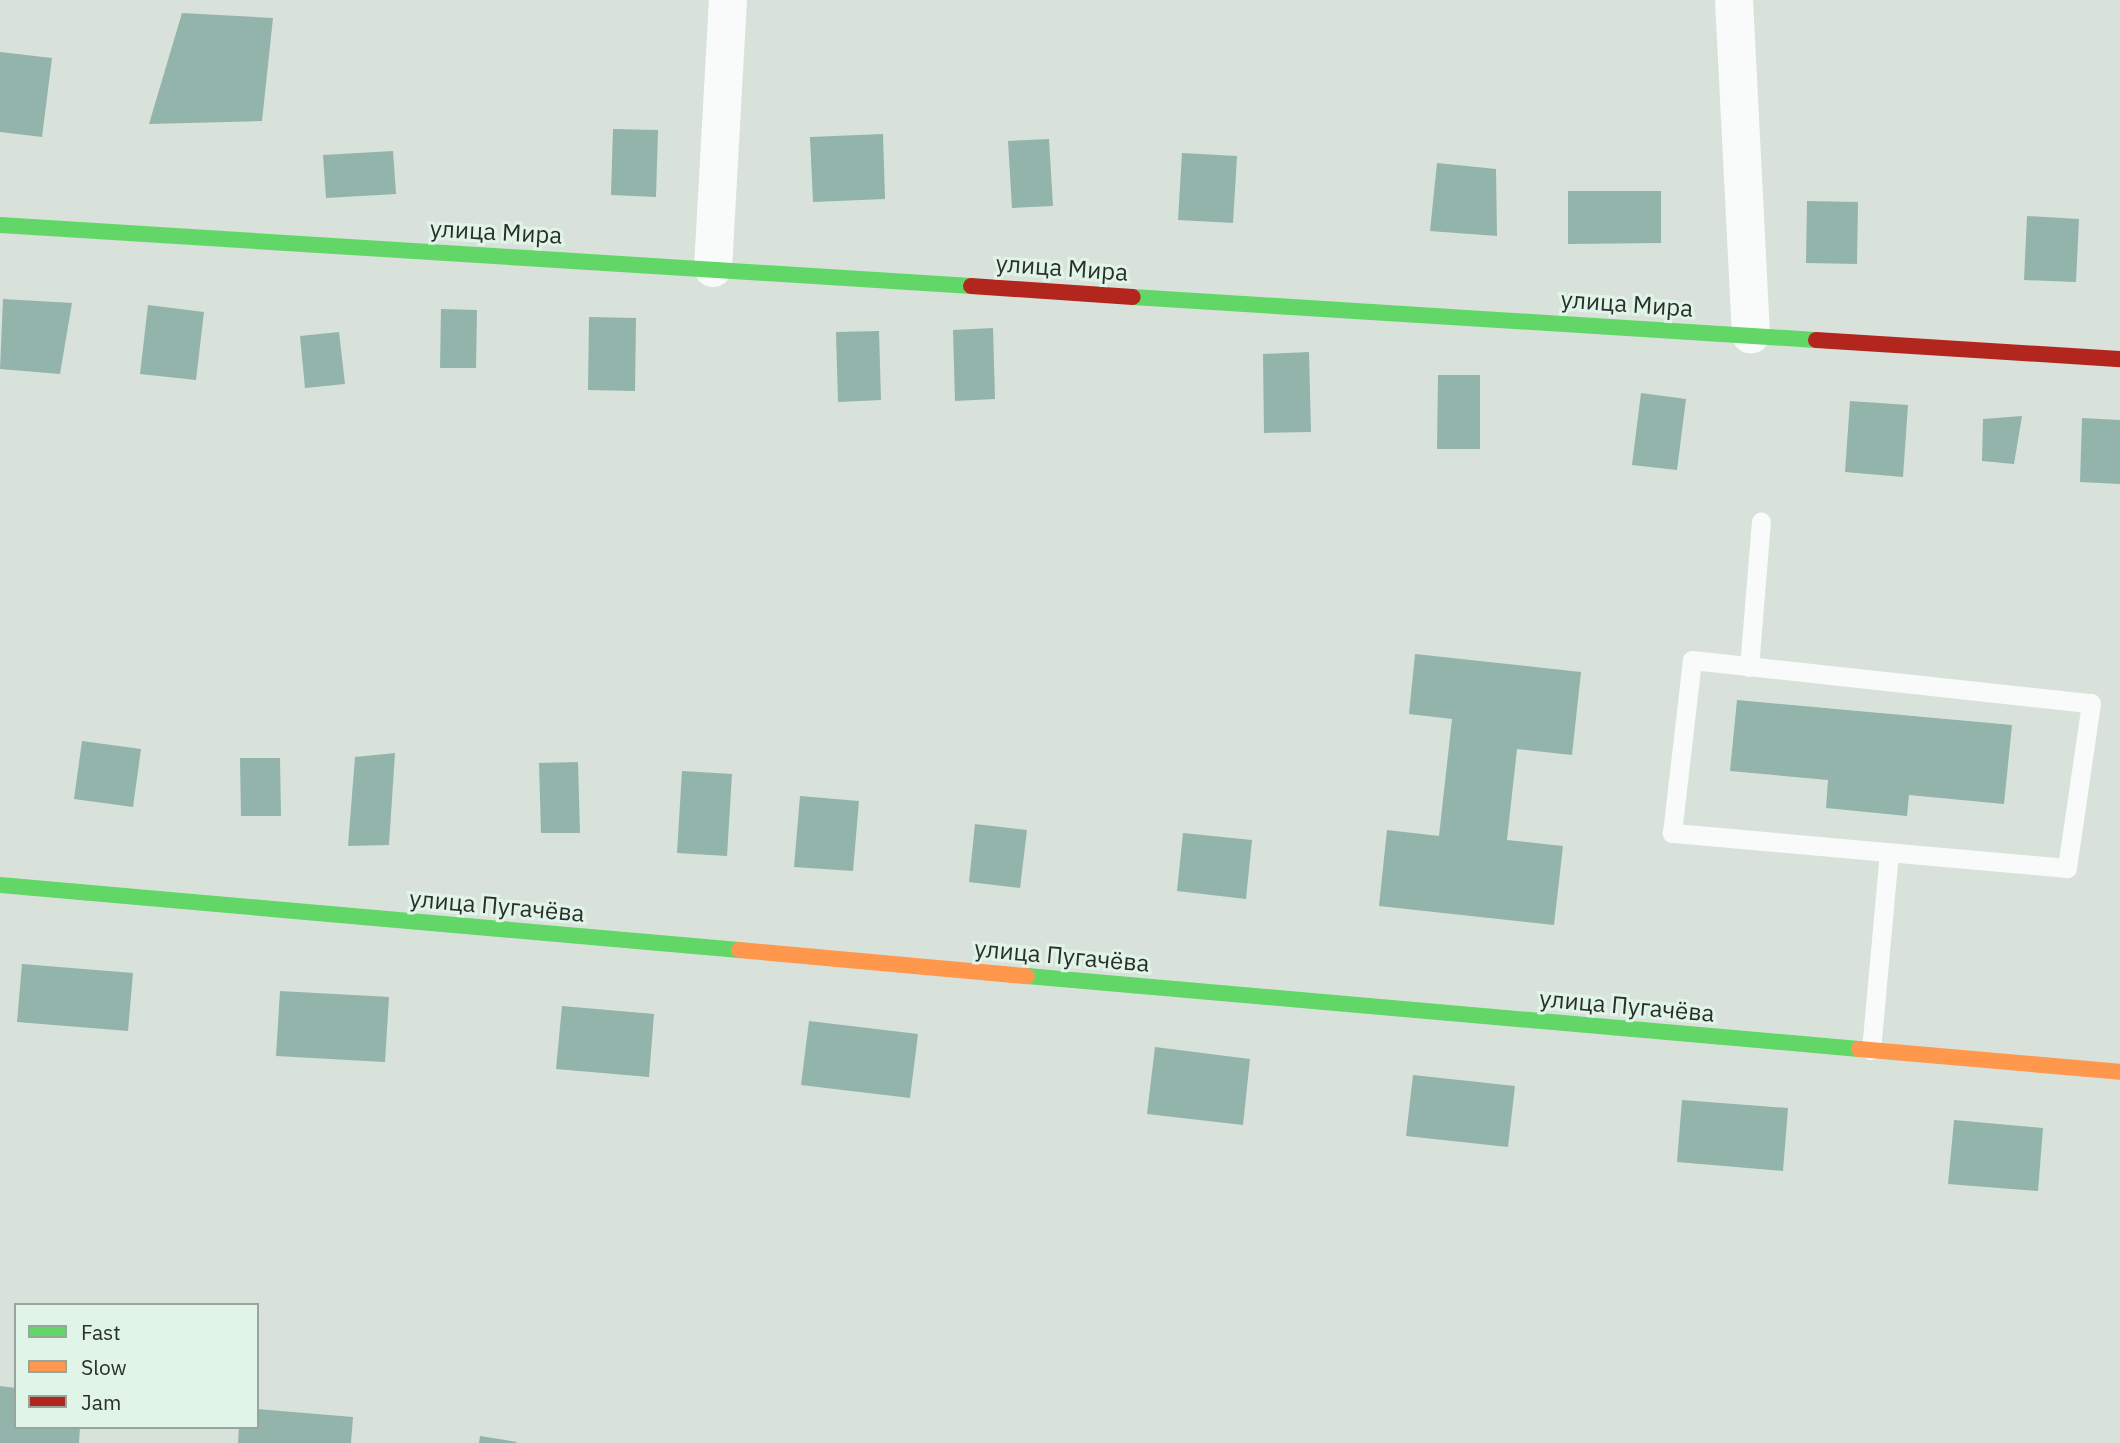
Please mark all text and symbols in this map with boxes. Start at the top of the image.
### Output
street label: улица Мира [429,214,563,250]
street label: улица Мира [995,249,1129,287]
street label: улица Мира [1560,285,1694,323]
street label: улица Пугачёва [408,884,586,928]
street label: улица Пугачёва [973,934,1151,978]
street label: улица Пугачёва [1538,984,1716,1028]
legend [14,1303,259,1429]
text: Fast [81,1318,121,1346]
text: Slow [81,1353,127,1381]
text: Jam [81,1388,121,1416]

